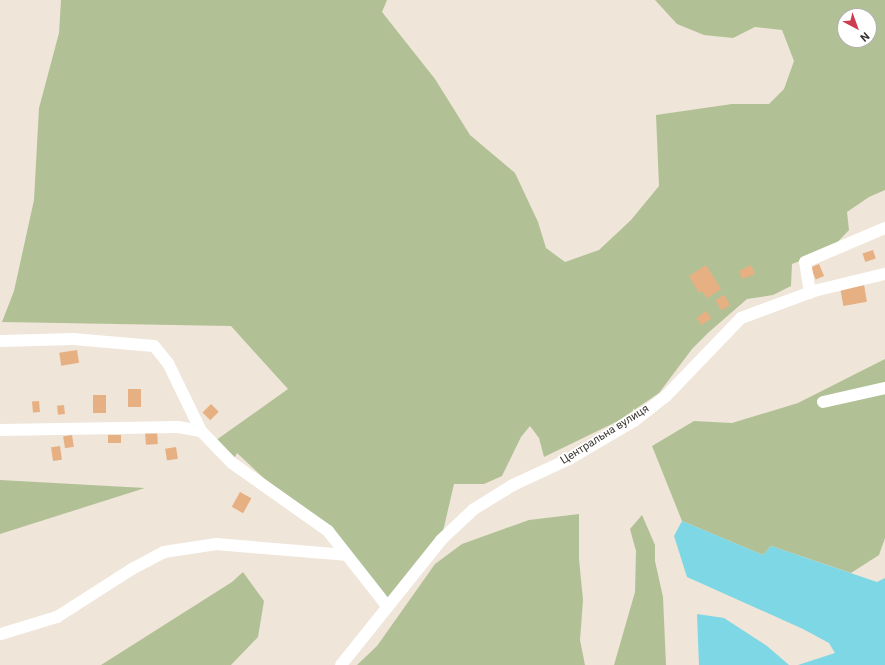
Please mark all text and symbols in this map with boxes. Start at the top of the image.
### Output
north arrow [837,8,877,48]
text: N [857,29,872,44]
street label: Центральна вулиця [558,402,652,468]

